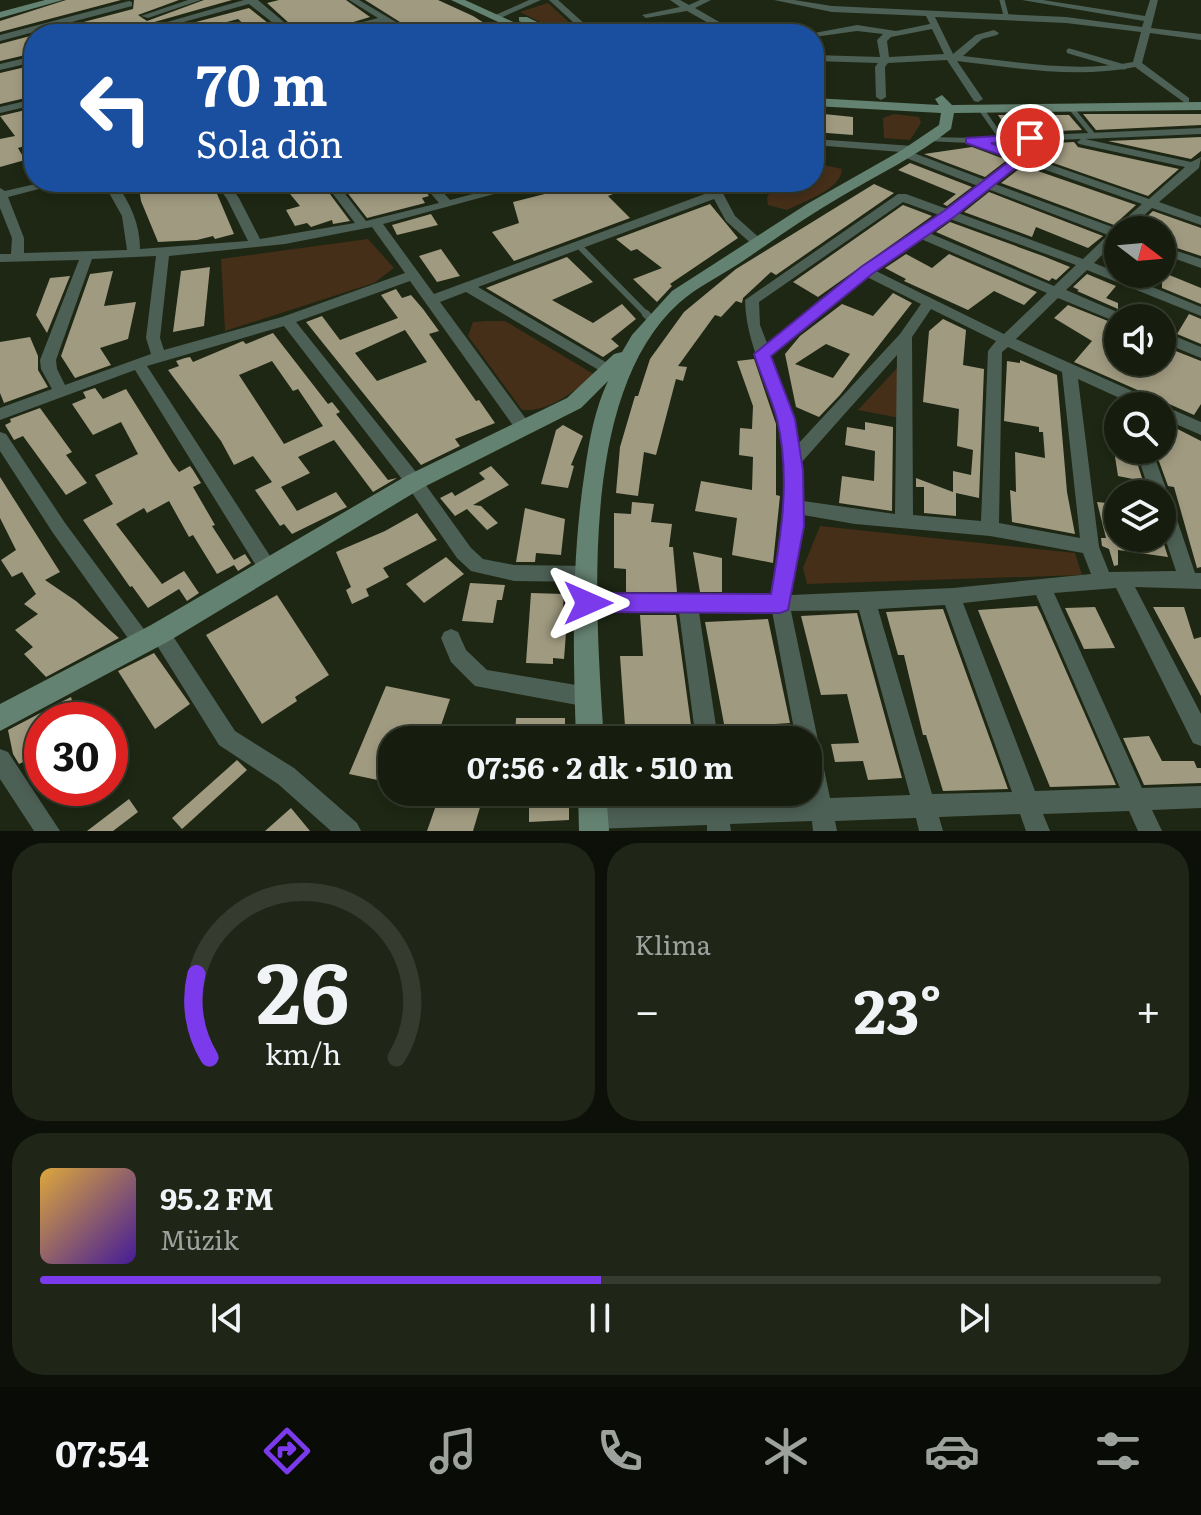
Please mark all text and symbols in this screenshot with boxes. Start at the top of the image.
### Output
text: 70 m [196,40,328,123]
icon: left [64,56,168,160]
pin [996,104,1064,172]
text: Sola dön [196,116,343,169]
icon: arrive [1008,116,1052,160]
north arrow [1104,216,1176,288]
map controls [1104,216,1176,552]
button: sound [1104,304,1176,376]
button: search [1104,392,1176,464]
button: layers [1104,480,1176,552]
position arrow [546,561,630,645]
speed limit sign: 30 [24,702,128,806]
text: 07:56 · 2 dk · 510 m [467,744,733,788]
text: Klima [635,924,711,963]
text: 26 [257,926,350,1050]
text: 23° [854,963,942,1052]
text: − [635,975,660,1041]
text: + [1135,975,1161,1041]
text: km/h [265,1031,341,1074]
text: 95.2 FM [160,1175,274,1219]
text: Müzik [160,1219,239,1258]
icon: previous [205,1296,249,1340]
icon: pause [578,1296,622,1340]
icon: next [952,1296,996,1340]
icon: directions [259,1423,315,1479]
icon: music [425,1423,481,1479]
icon: phone [592,1423,648,1479]
icon: climate [758,1423,814,1479]
icon: car [924,1423,980,1479]
icon: filters [1090,1423,1146,1479]
text: 07:54 [55,1425,149,1478]

